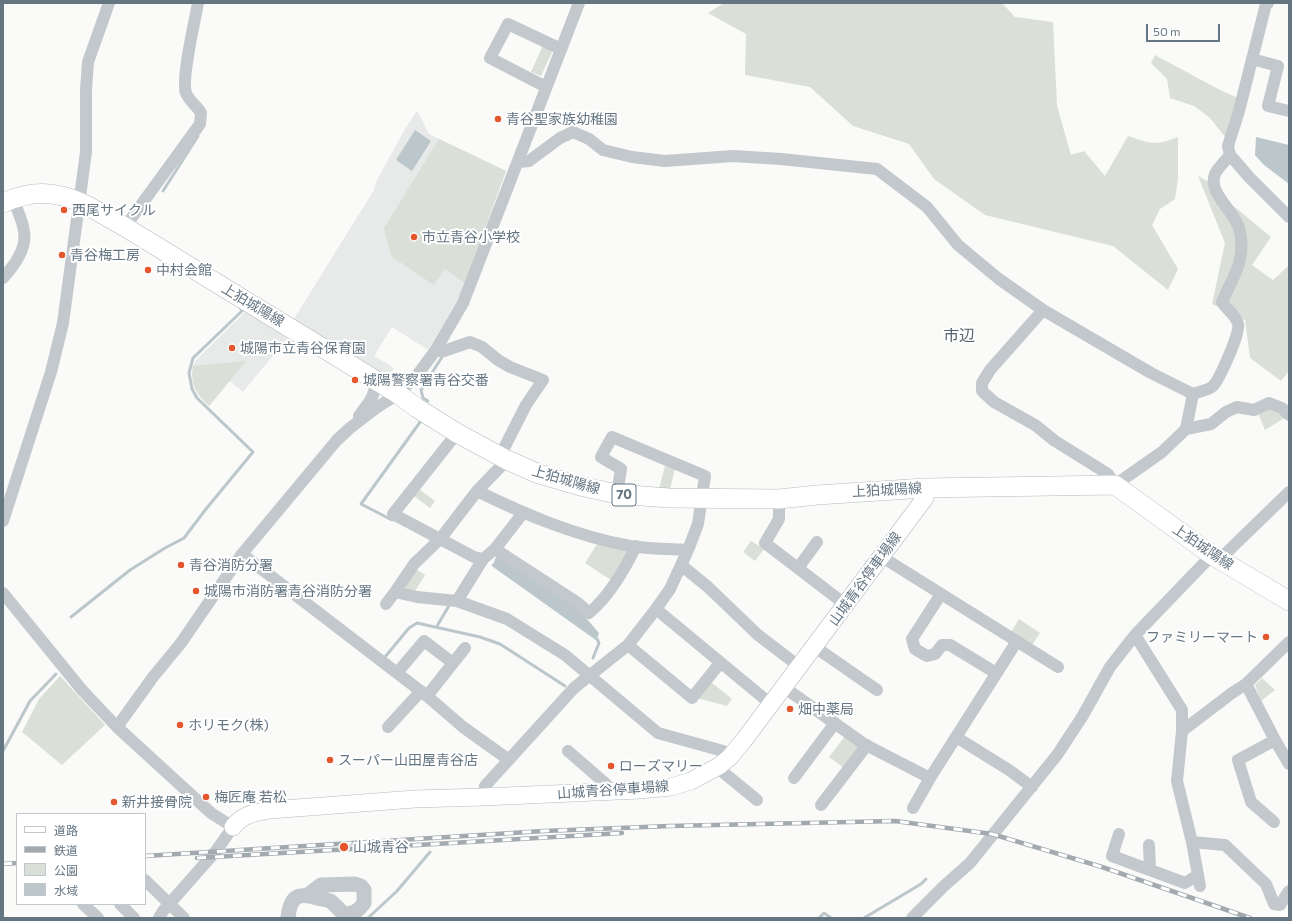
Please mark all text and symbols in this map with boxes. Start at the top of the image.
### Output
scale bar [1148,16,1222,42]
text: 50 m [1153,24,1181,38]
place label: 青谷聖家族幼稚園 [506,111,618,127]
marker: 青谷聖家族幼稚園 [493,114,503,124]
place label: 西尾サイクル [72,202,156,218]
marker: 西尾サイクル [59,205,69,215]
place label: 市立青谷小学校 [422,229,520,245]
marker: 市立青谷小学校 [409,232,419,242]
place label: 青谷梅工房 [70,247,140,263]
marker: 青谷梅工房 [57,250,67,260]
place label: 中村会館 [156,262,212,278]
marker: 中村会館 [143,265,153,275]
street label: 上狛城陽線 [219,280,287,330]
district label: 市辺 [943,326,975,346]
place label: 城陽市立青谷保育園 [240,340,366,356]
marker: 城陽市立青谷保育園 [227,343,237,353]
place label: 城陽警察署青谷交番 [363,372,489,388]
marker: 城陽警察署青谷交番 [350,375,360,385]
street label: 上狛城陽線 [530,462,602,498]
street label: 上狛城陽線 [852,480,922,500]
road number: 70 [612,484,636,506]
street label: 上狛城陽線 [1169,520,1237,574]
street label: 山城青谷停車場線 [825,529,905,629]
place label: 青谷消防分署 [189,557,273,573]
marker: 青谷消防分署 [176,560,186,570]
place label: 城陽市消防署青谷消防分署 [204,583,372,599]
marker: 城陽市消防署青谷消防分署 [191,586,201,596]
place label: ファミリーマート [1146,629,1258,645]
marker: ファミリーマート [1261,632,1271,642]
place label: 畑中薬局 [798,701,854,717]
marker: 畑中薬局 [785,704,795,714]
place label: ホリモク(株) [188,717,269,733]
marker: ホリモク(株) [175,720,185,730]
place label: スーパー山田屋青谷店 [338,752,478,768]
marker: スーパー山田屋青谷店 [325,755,335,765]
place label: ローズマリー [619,758,703,774]
marker: ローズマリー [606,761,616,771]
street label: 山城青谷停車場線 [557,778,669,802]
place label: 梅匠庵 若松 [214,789,287,805]
marker: 梅匠庵 若松 [201,792,211,802]
place label: 新井接骨院 [122,794,192,810]
marker: 新井接骨院 [109,797,119,807]
legend [16,813,146,905]
text: 道路 [54,823,78,837]
place label: 山城青谷 [353,839,409,855]
marker: 山城青谷 [338,841,350,853]
text: 鉄道 [54,843,78,857]
text: 公園 [54,863,78,877]
text: 水域 [54,883,78,897]

